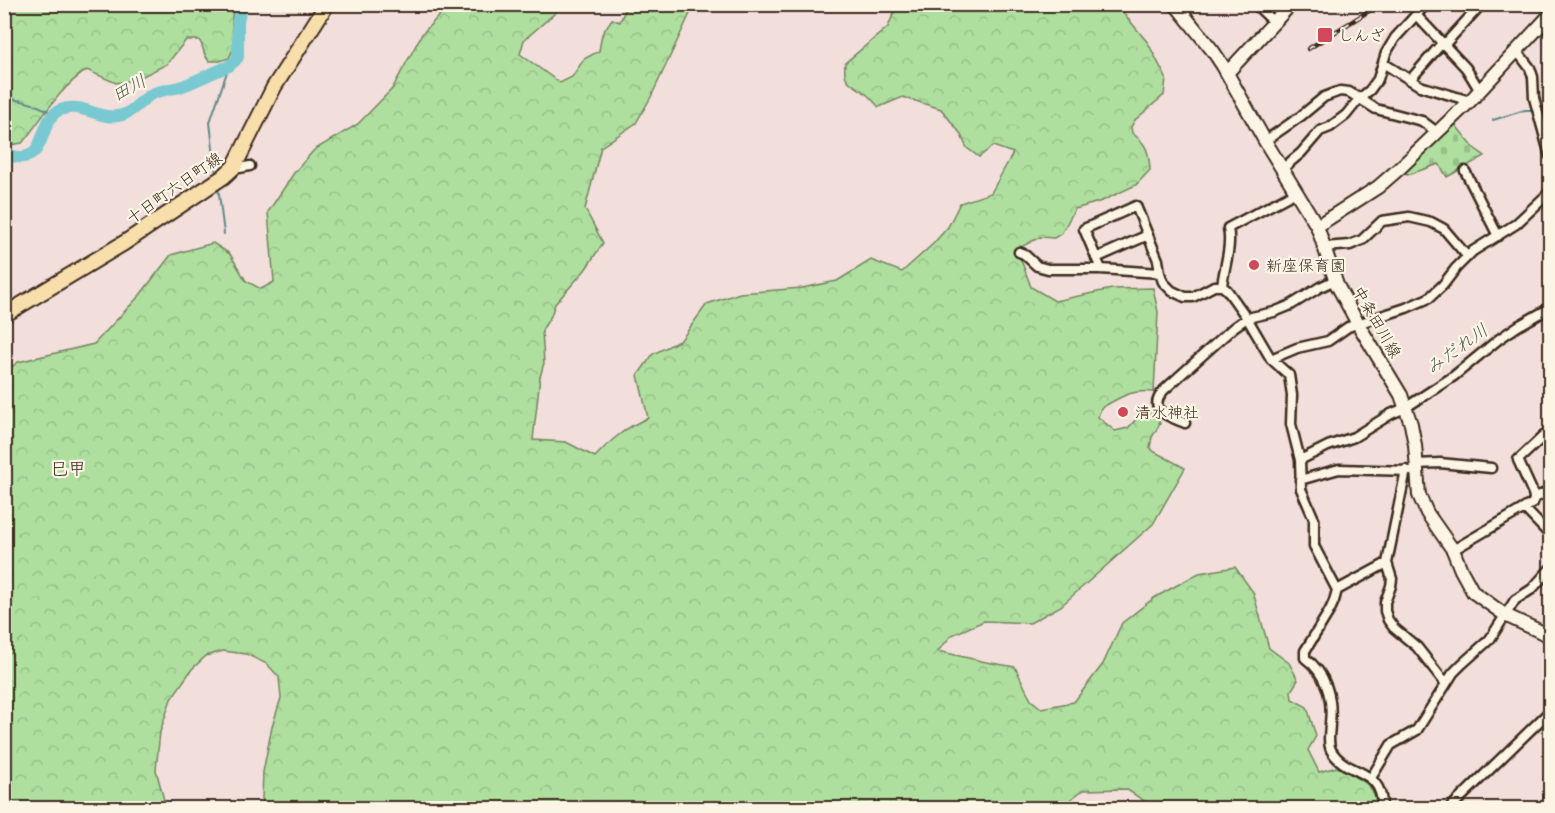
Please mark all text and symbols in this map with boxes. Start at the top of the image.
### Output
place label: しんざ [1338,25,1385,46]
marker: しんざ [1316,26,1334,44]
water label: 田川 [107,69,151,107]
street label: 十日町六日町線 [122,147,226,229]
place label: 新座保育園 [1266,255,1346,276]
marker: 新座保育園 [1247,258,1261,272]
street label: 中条田川線 [1348,282,1406,362]
water label: みだれ川 [1421,318,1493,380]
place label: 清水神社 [1135,402,1199,423]
marker: 清水神社 [1116,405,1130,419]
district label: 巳甲 [50,457,86,481]

